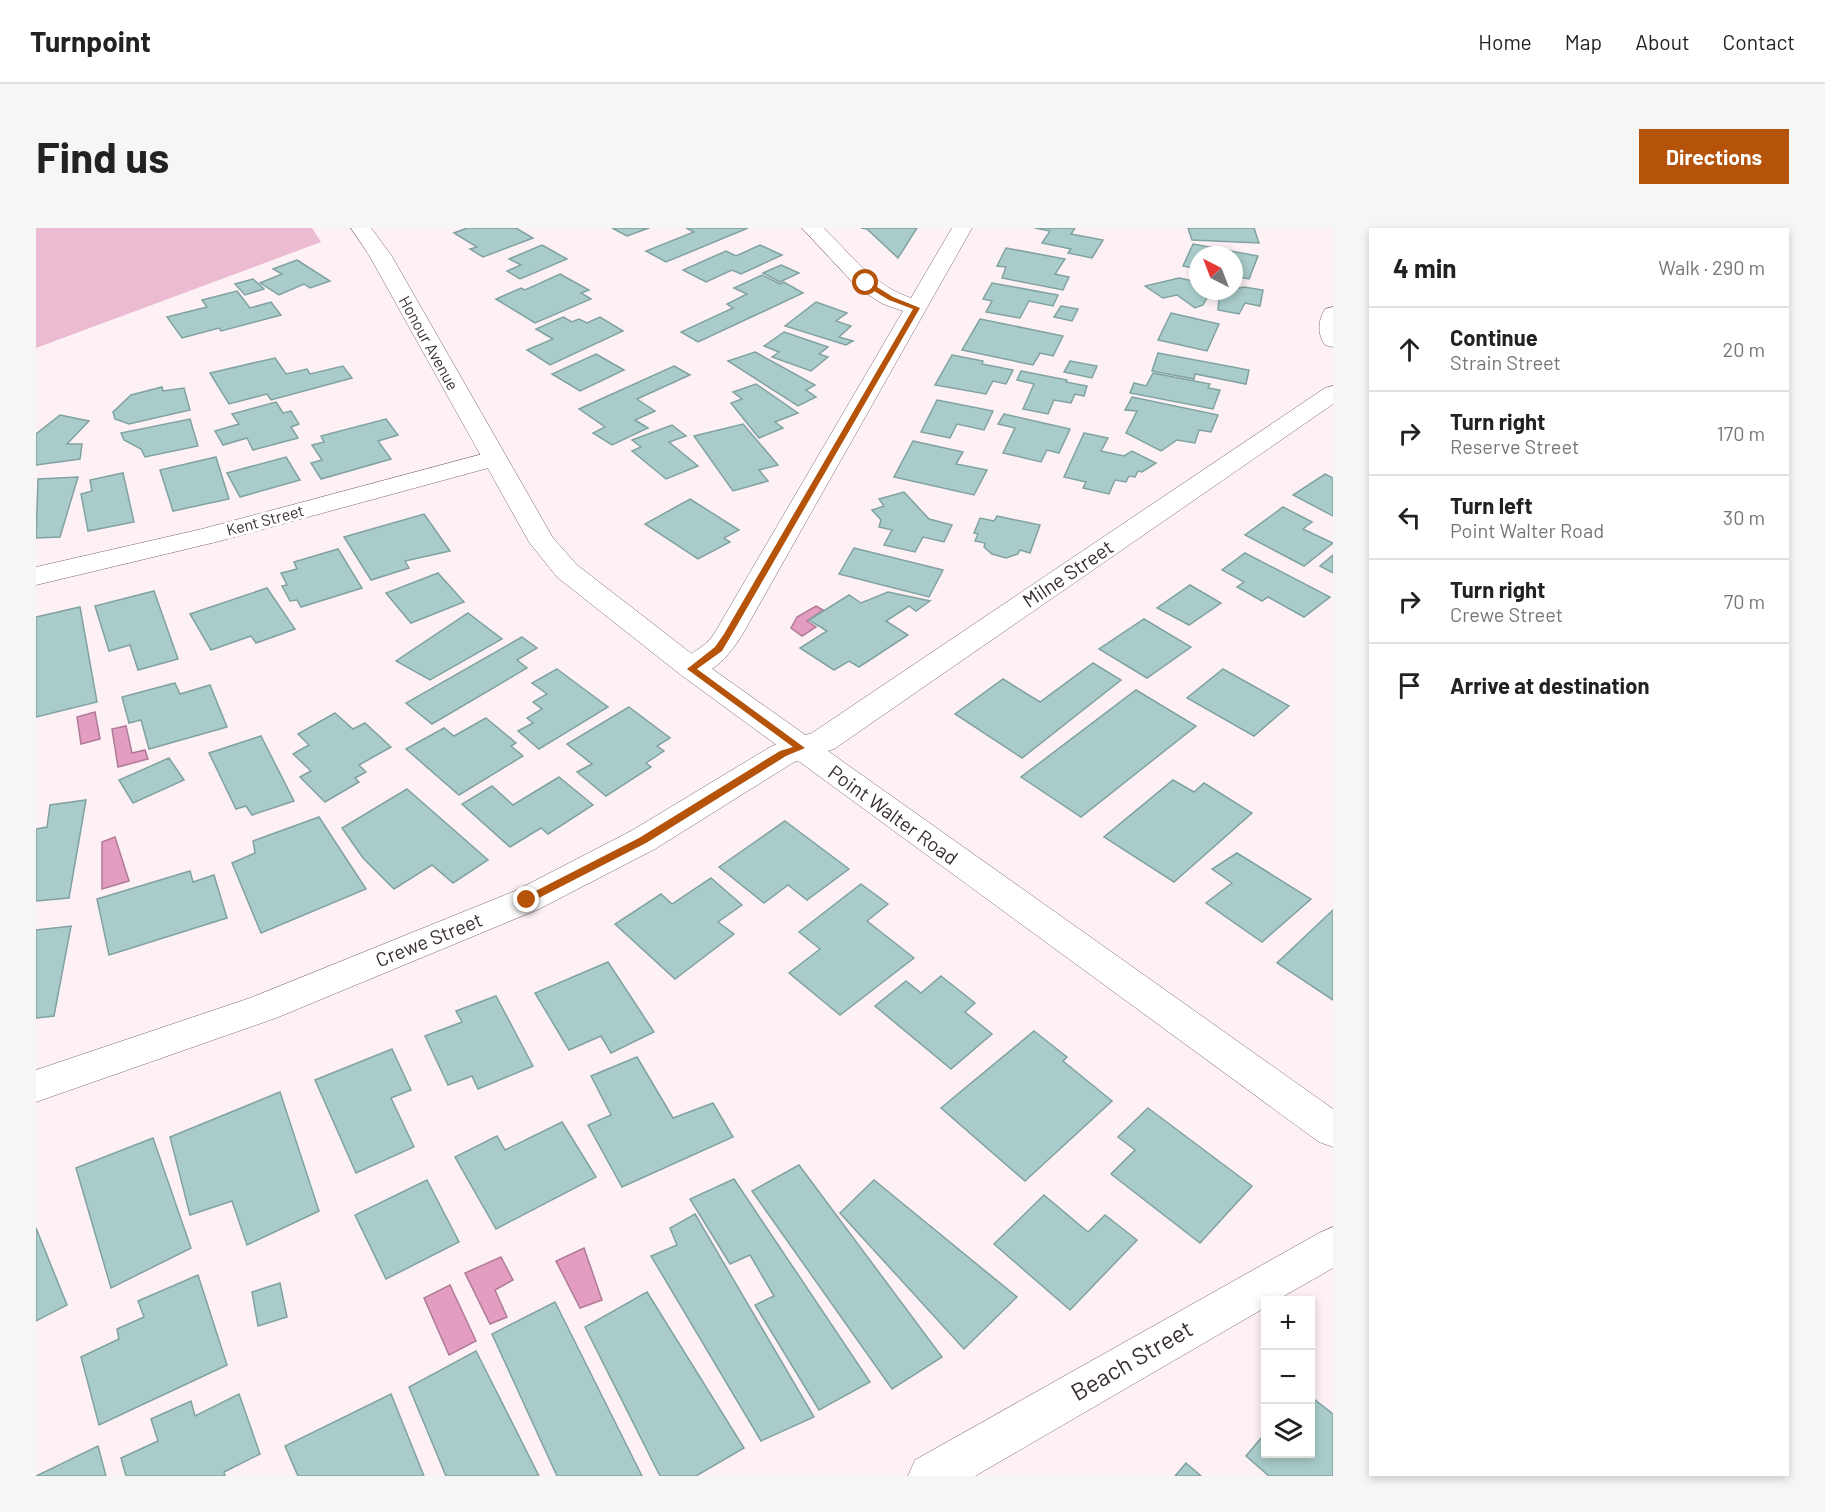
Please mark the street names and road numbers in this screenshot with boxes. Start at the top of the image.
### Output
street label: Honour Avenue [396,292,463,393]
street label: Kent Street [224,500,306,539]
street label: Milne Street [1018,534,1117,612]
street label: Point Walter Road [824,759,963,869]
street label: Crewe Street [372,907,486,971]
street label: Beach Street [1065,1313,1197,1406]

